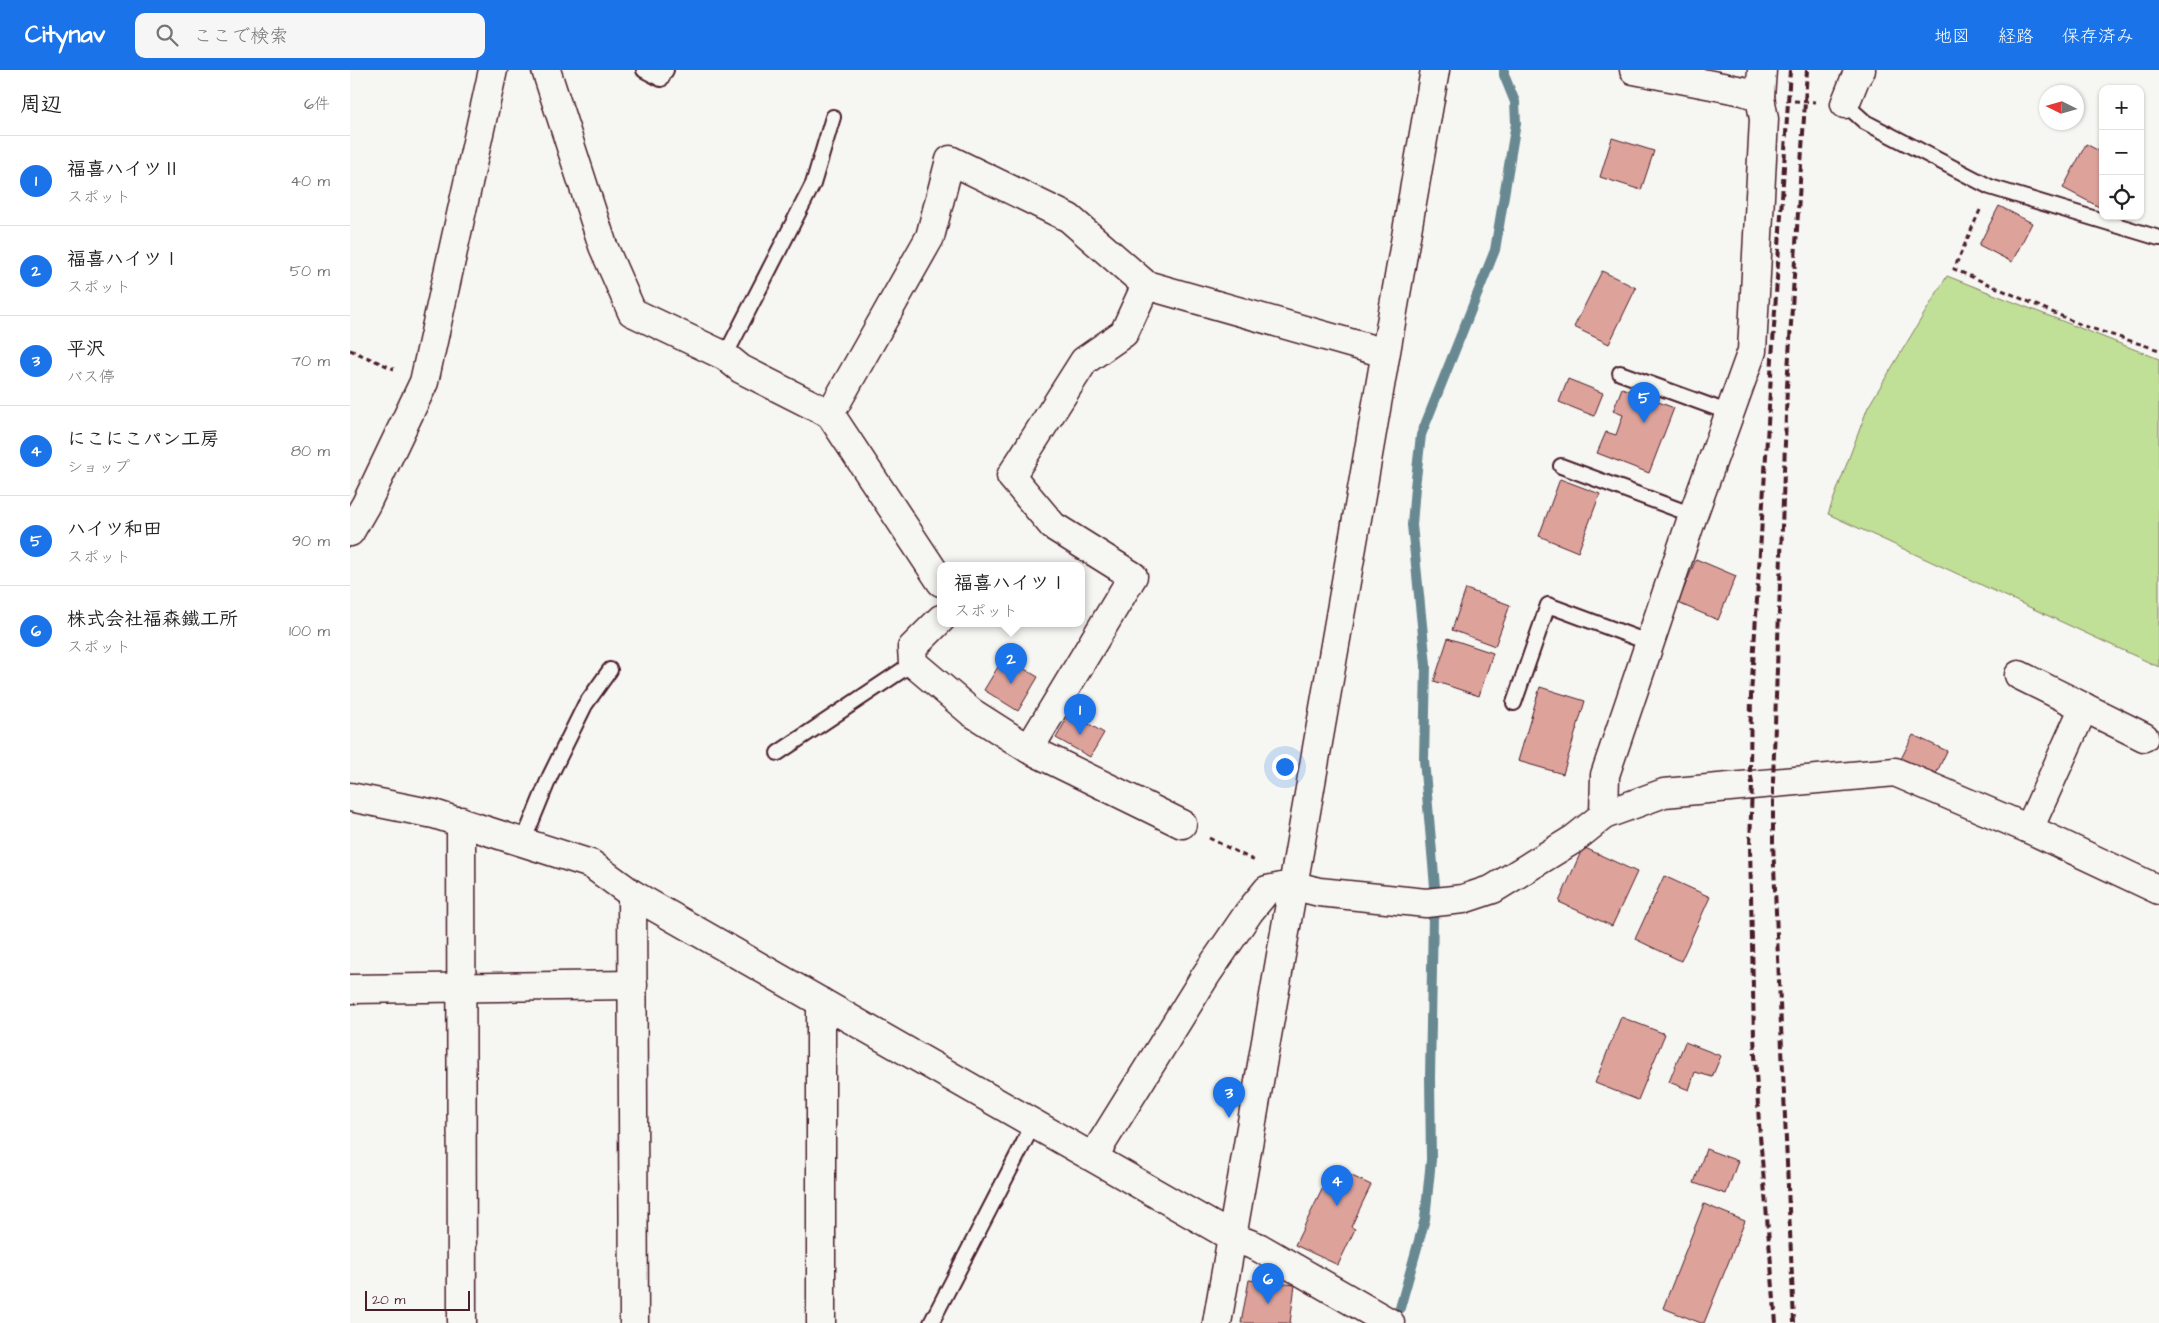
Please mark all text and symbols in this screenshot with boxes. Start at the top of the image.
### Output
search box [135,13,485,58]
text: Citynav [25,18,105,52]
icon: search [153,21,181,49]
text: ここで検索 [193,23,288,50]
text: 地図 [1934,24,1970,49]
text: 経路 [1998,24,2034,49]
text: 保存済み [2062,24,2134,49]
north arrow [2039,85,2084,130]
map controls [2099,85,2144,220]
button: + [2099,85,2144,130]
text: 周辺 [20,90,62,119]
text: 6件 [304,93,330,115]
button: − [2099,130,2144,175]
text: 福喜ハイツⅡ [67,156,181,183]
text: 1 [35,170,37,192]
text: 40 m [290,170,330,192]
button: locate [2099,175,2144,220]
text: スポット [67,186,131,208]
text: 福喜ハイツⅠ [67,246,181,273]
text: 2 [31,260,41,282]
text: 50 m [290,260,330,282]
text: スポット [67,276,131,298]
text: 平沢 [67,336,105,363]
text: 3 [32,350,40,372]
text: 70 m [291,350,330,372]
text: バス停 [67,366,115,388]
pin: 5 [1628,382,1660,423]
text: にこにこパン工房 [67,426,219,453]
text: 4 [31,440,41,462]
text: 80 m [291,440,330,462]
text: ショップ [67,456,130,478]
text: ハイツ和田 [67,516,162,543]
text: 5 [30,530,42,552]
text: 90 m [292,530,330,552]
text: スポット [67,546,131,568]
popup [937,562,1085,627]
text: 福喜ハイツⅠ [954,570,1068,597]
text: スポット [954,600,1018,622]
text: 株式会社福森鐵工所 [67,606,238,633]
text: 6 [31,620,41,642]
text: 100 m [289,620,330,642]
text: スポット [67,636,131,658]
pin: 2 [995,643,1027,684]
pin: 1 [1064,694,1096,735]
your location [1272,754,1298,780]
pin: 3 [1213,1077,1245,1118]
pin: 4 [1321,1165,1353,1206]
pin: 6 [1252,1263,1284,1304]
scale bar [365,1288,470,1311]
text: 20 m [372,1290,405,1310]

